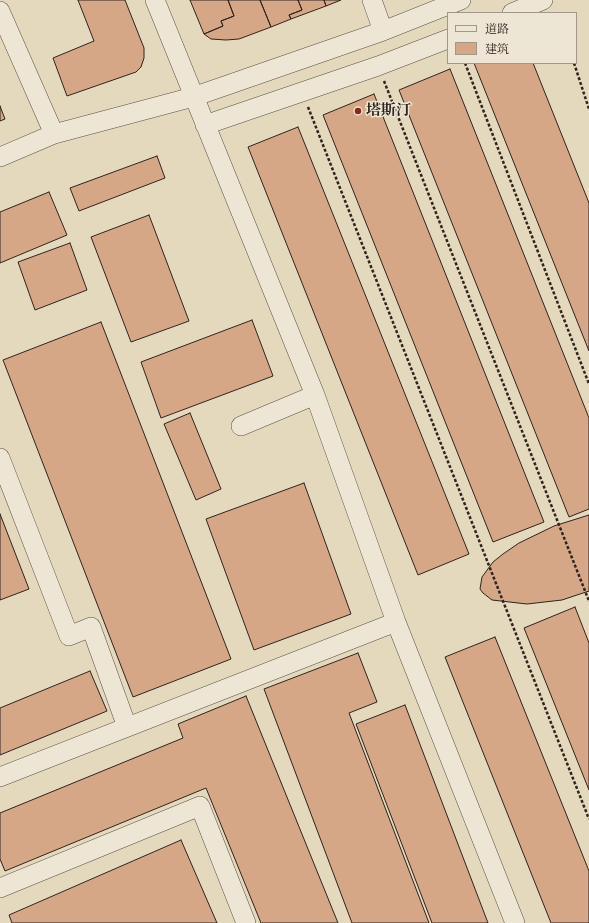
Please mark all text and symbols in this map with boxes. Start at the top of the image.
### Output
legend [447,12,577,64]
text: 道路 [485,21,509,37]
text: 建筑 [485,41,509,57]
place label: 塔斯汀 [366,102,411,120]
marker: 塔斯汀 [353,106,363,116]

